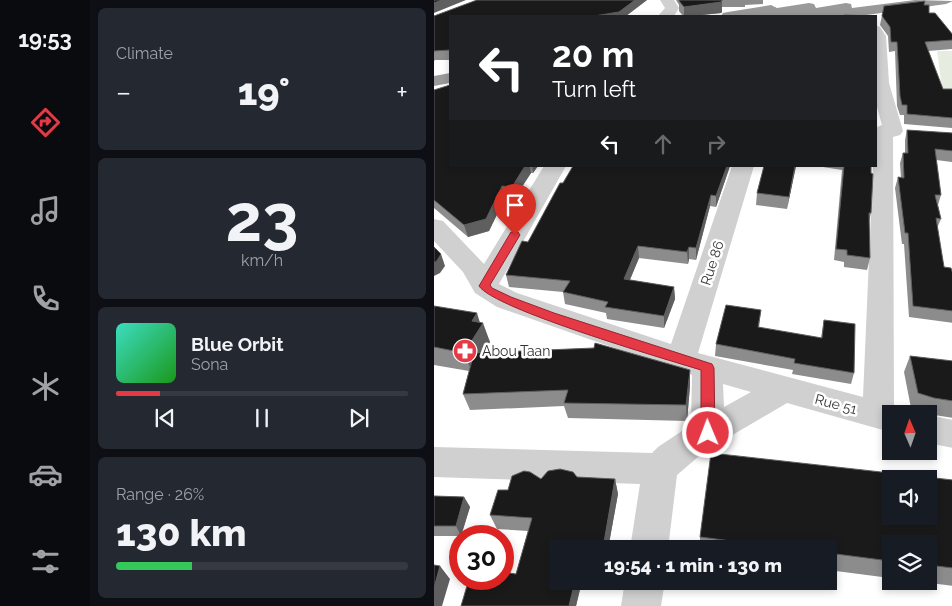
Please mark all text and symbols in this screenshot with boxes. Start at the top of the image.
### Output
text: 19:53 [18,26,72,52]
text: 20 m [552,34,634,75]
icon: left [469,35,534,100]
text: Climate [116,44,173,63]
text: 19° [238,69,290,114]
text: − [116,76,131,109]
text: + [396,76,408,109]
text: Turn left [552,76,636,102]
icon: directions [28,105,63,140]
icon: left [596,130,624,158]
icon: ahead [649,130,677,158]
icon: right [702,130,730,158]
text: 23 [226,180,298,256]
pin [494,184,536,235]
icon: arrive [501,191,529,219]
icon: music [28,193,63,228]
street label: Rue 86 [697,239,727,287]
text: km/h [241,251,283,270]
icon: phone [28,281,63,316]
text: Blue Orbit [191,333,283,355]
pharmacy icon: Abou Taan [452,338,478,364]
place label: Abou Taan [482,343,550,359]
text: Sona [191,355,228,374]
icon: climate [28,369,63,404]
street label: Rue 51 [813,391,859,417]
icon: previous [151,404,179,432]
icon: pause [248,404,276,432]
icon: next [345,404,373,432]
north arrow [882,405,936,460]
map controls [882,405,937,590]
position arrow [681,406,733,458]
icon: car [28,457,63,492]
button: sound [882,470,937,525]
text: Range · 26% [116,485,204,504]
text: 130 km [116,510,247,555]
speed limit sign: 30 [449,525,514,590]
button: layers [882,535,937,590]
icon: filters [28,544,63,579]
text: 19:54 · 1 min · 130 m [604,554,782,576]

